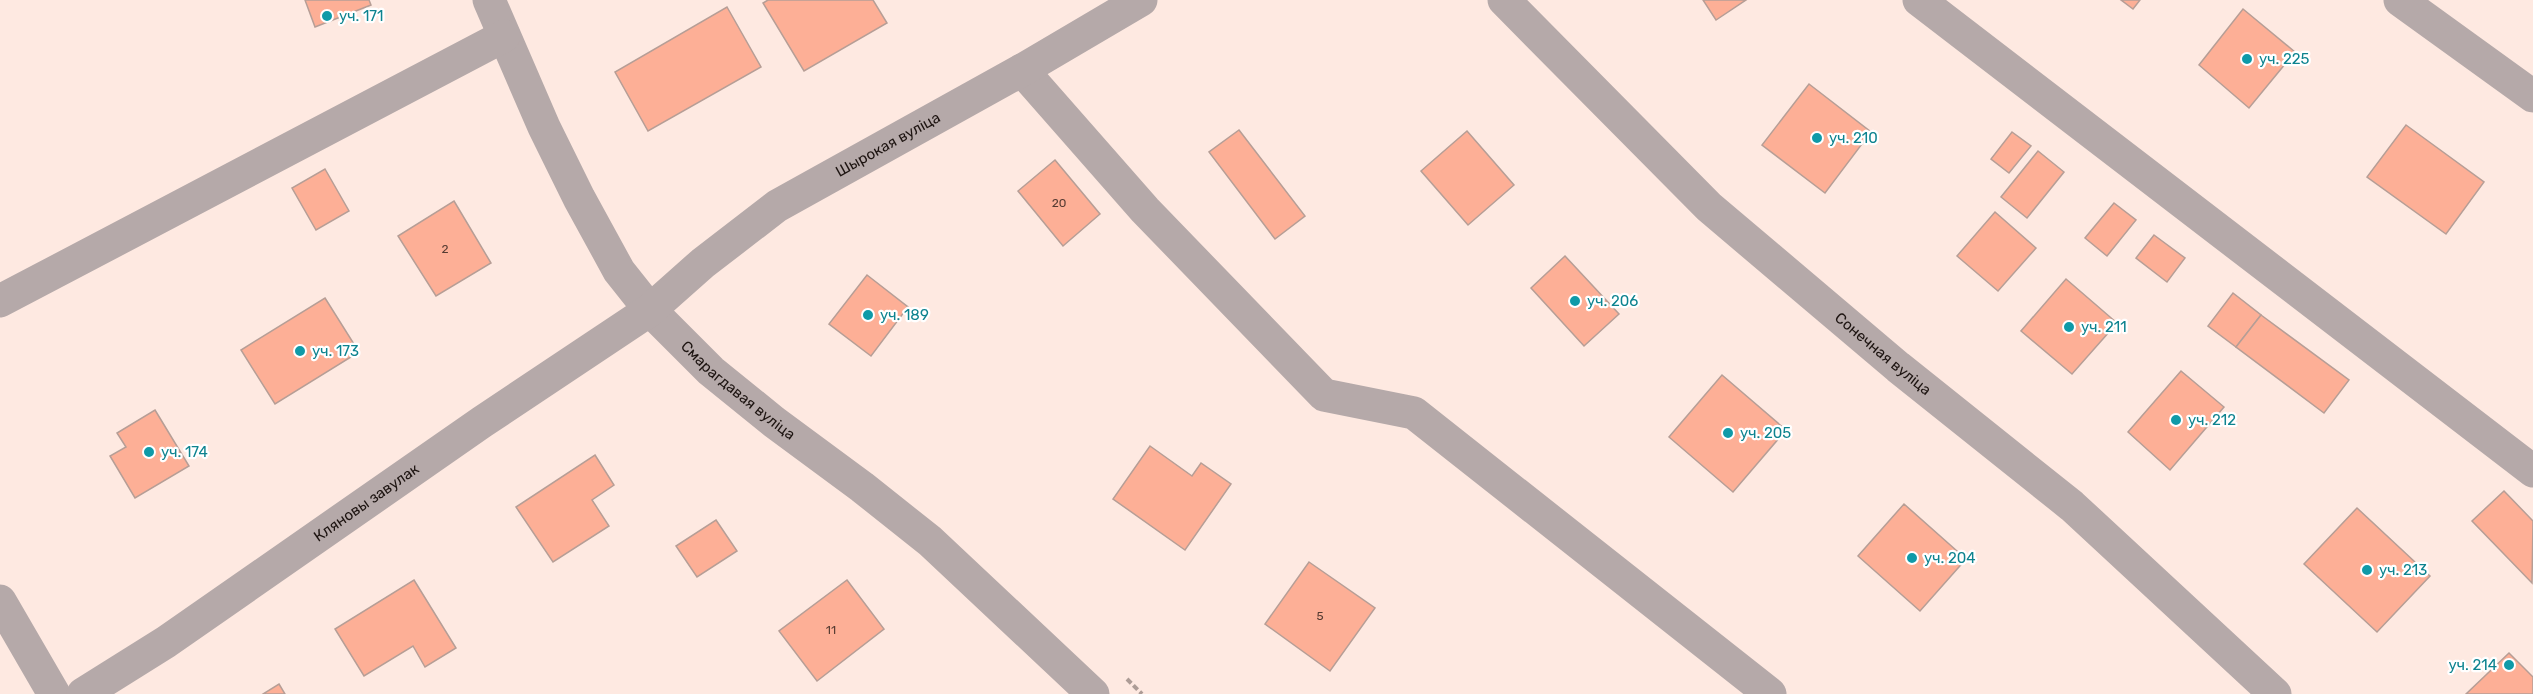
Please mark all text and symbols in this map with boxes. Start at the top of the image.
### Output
place label: уч. 171 [339,7,383,25]
marker: уч. 171 [320,9,334,23]
place label: уч. 225 [2259,50,2310,68]
marker: уч. 225 [2240,52,2254,66]
street label: Шырокая вуліца [832,108,943,181]
place label: уч. 210 [1829,129,1878,147]
marker: уч. 210 [1810,131,1824,145]
house number: 20 [1052,196,1066,210]
house number: 2 [441,242,449,256]
place label: уч. 206 [1587,292,1638,310]
marker: уч. 206 [1568,294,1582,308]
place label: уч. 189 [880,306,929,324]
marker: уч. 189 [861,308,875,322]
street label: Сонечная вуліца [1831,309,1935,399]
place label: уч. 211 [2081,318,2127,336]
marker: уч. 211 [2062,320,2076,334]
street label: Смарагдавая вуліца [677,337,799,444]
place label: уч. 173 [312,342,359,360]
marker: уч. 173 [293,344,307,358]
place label: уч. 212 [2188,411,2236,429]
marker: уч. 212 [2169,413,2183,427]
place label: уч. 205 [1740,424,1791,442]
marker: уч. 205 [1721,426,1735,440]
place label: уч. 174 [161,443,208,461]
marker: уч. 174 [142,445,156,459]
street label: Кляновы завулак [310,460,422,545]
place label: уч. 204 [1924,549,1976,567]
marker: уч. 204 [1905,551,1919,565]
place label: уч. 213 [2379,561,2427,579]
marker: уч. 213 [2360,563,2374,577]
house number: 5 [1316,609,1324,623]
house number: 11 [826,623,836,637]
place label: уч. 214 [2449,656,2497,674]
marker: уч. 214 [2502,658,2516,672]

